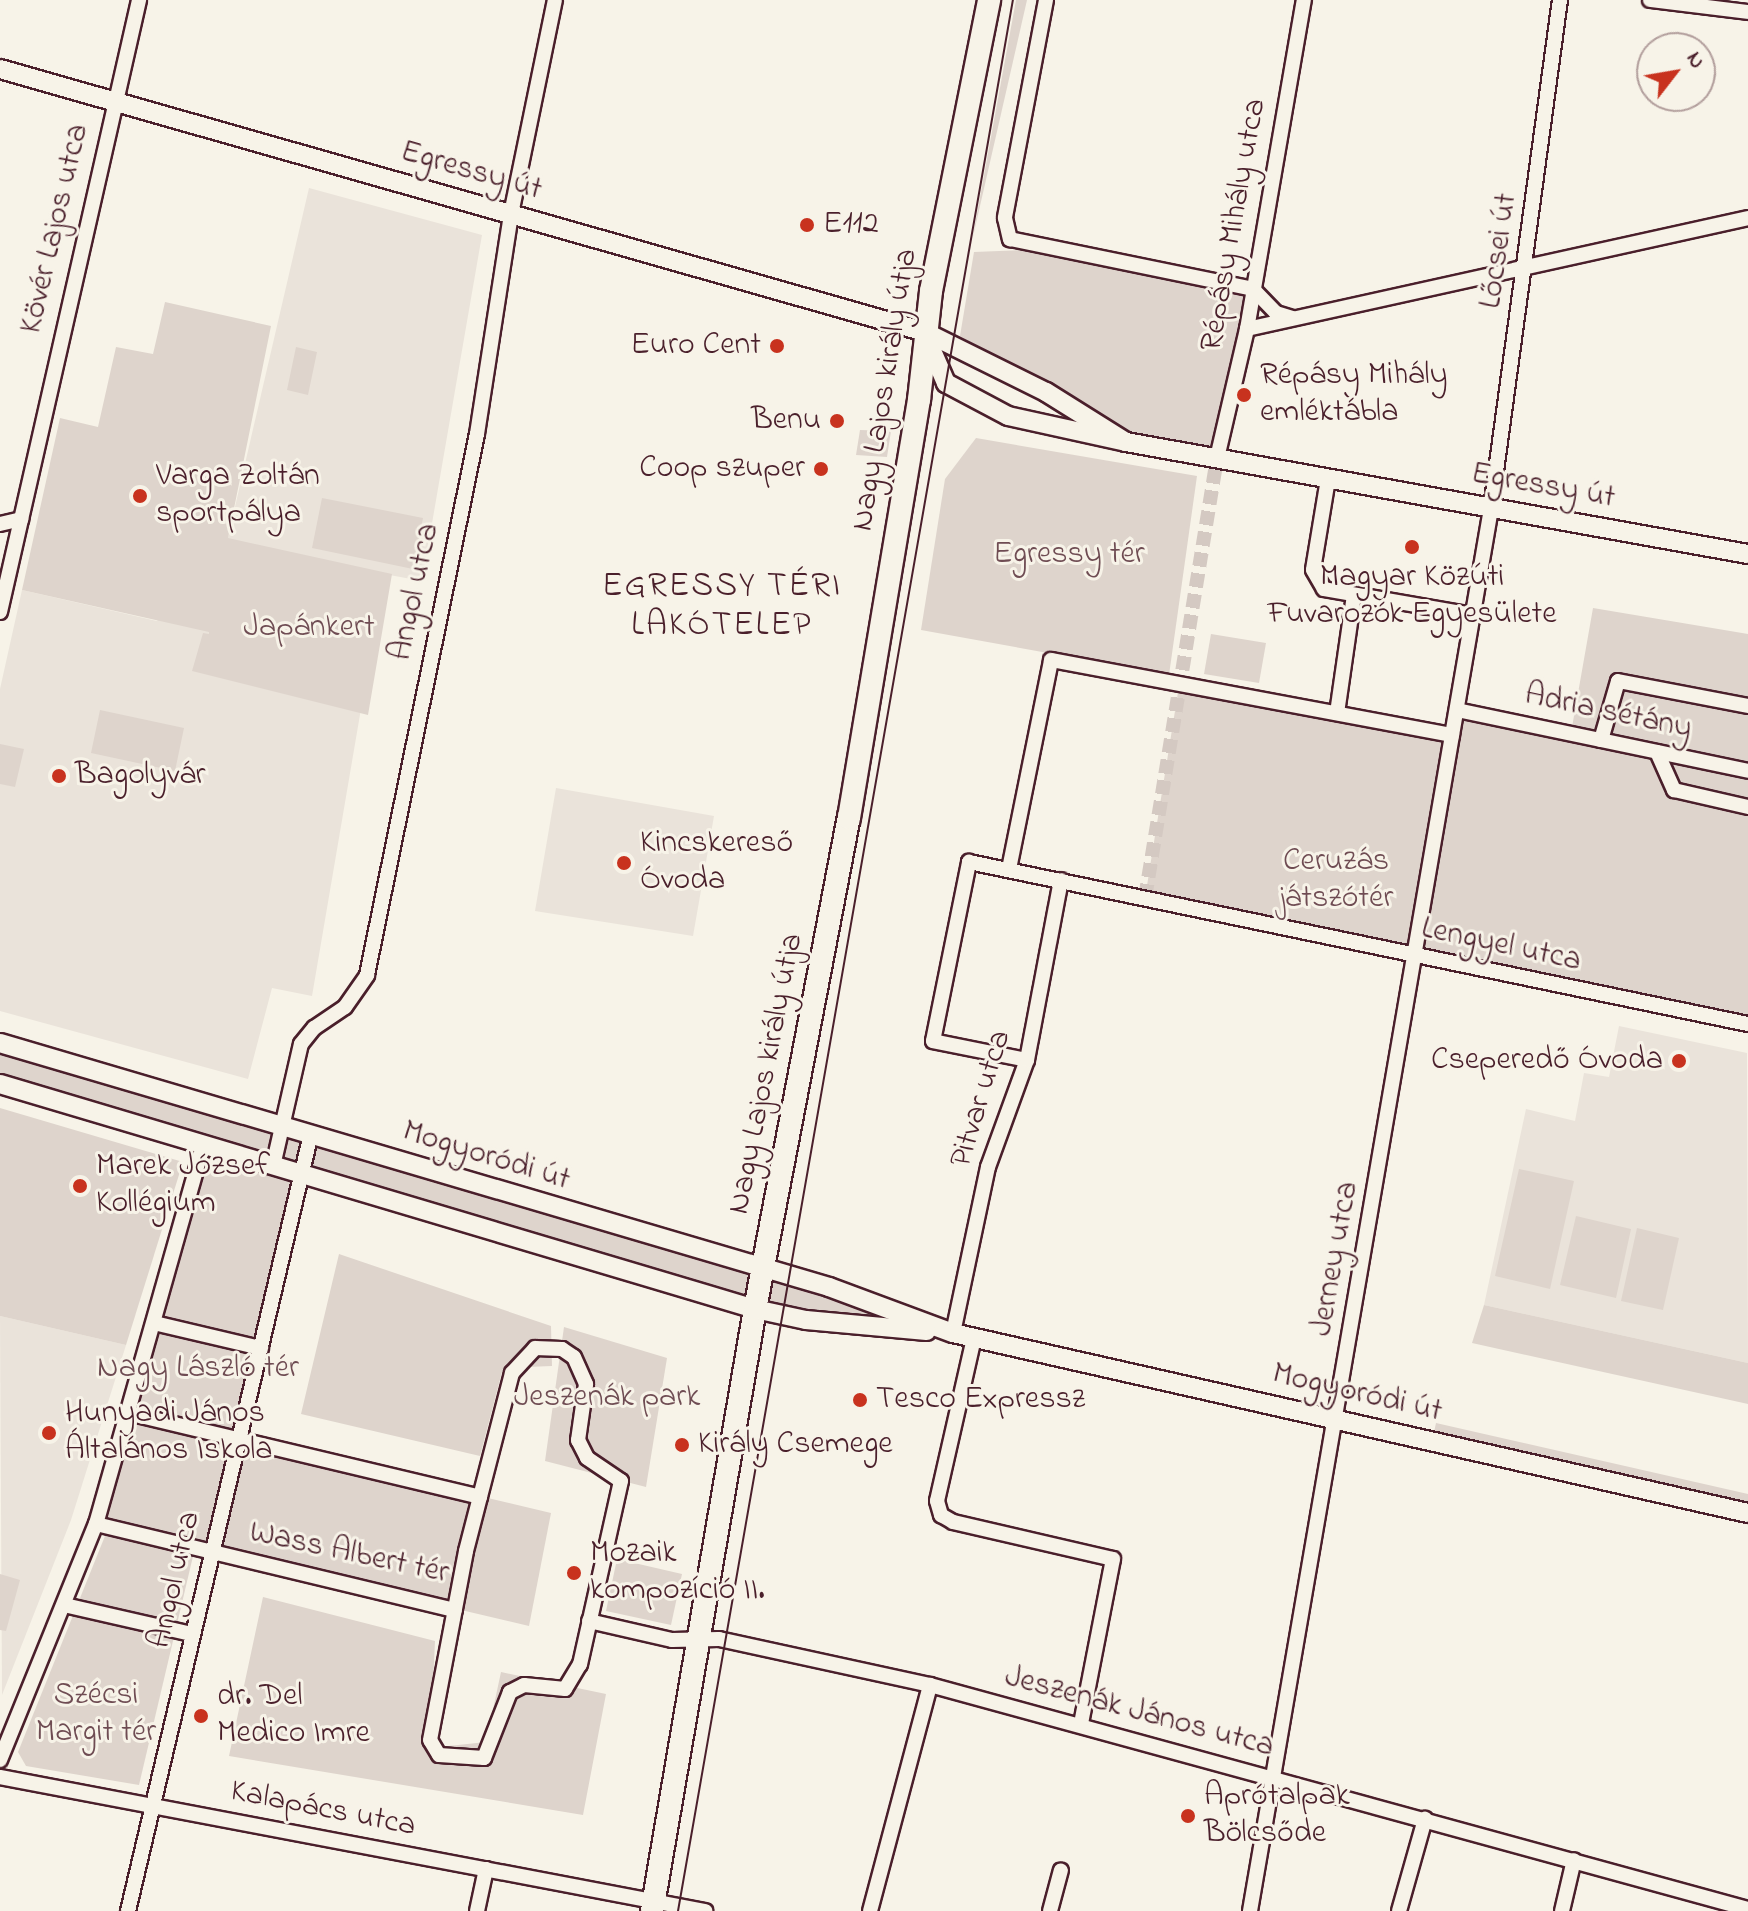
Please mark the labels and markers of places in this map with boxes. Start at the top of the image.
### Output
place label: E112 [823,206,879,244]
marker: E112 [798,216,816,234]
place label: Euro Cent [630,327,761,365]
marker: Euro Cent [768,337,786,355]
place label: Répásy Mihály emléktábla [1260,358,1447,433]
marker: Répásy Mihály emléktábla [1235,386,1253,404]
place label: Benu [751,402,821,440]
marker: Benu [828,412,846,430]
place label: Coop szuper [639,450,805,488]
place label: Varga Zoltán sportpálya [156,459,320,534]
marker: Coop szuper [812,460,830,478]
marker: Varga Zoltán sportpálya [131,487,149,505]
marker: Magyar Közúti Fuvarozók Egyesülete [1403,538,1421,556]
place label: Magyar Közúti Fuvarozók Egyesülete [1267,560,1557,635]
place label: Bagolyvár [75,757,206,795]
marker: Bagolyvár [50,767,68,785]
place label: Kincskereső Óvoda [640,826,793,901]
marker: Kincskereső Óvoda [615,854,633,872]
place label: Cseperedő Óvoda [1431,1042,1663,1080]
marker: Cseperedő Óvoda [1670,1052,1688,1070]
place label: Marek József Kollégium [96,1149,270,1224]
marker: Marek József Kollégium [71,1177,89,1195]
place label: Tesco Expressz [876,1381,1085,1419]
marker: Tesco Expressz [851,1391,869,1409]
place label: Hunyadi János Általános Iskola [65,1396,273,1471]
marker: Hunyadi János Általános Iskola [40,1424,58,1442]
place label: Király Csemege [698,1426,893,1464]
marker: Király Csemege [673,1436,691,1454]
place label: Mozaik kompozíció II. [590,1536,765,1611]
marker: Mozaik kompozíció II. [565,1564,583,1582]
place label: dr. Del Medico Imre [217,1679,370,1754]
marker: dr. Del Medico Imre [192,1707,210,1725]
place label: Aprótalpak Bölcsőde [1204,1779,1350,1854]
marker: Aprótalpak Bölcsőde [1179,1807,1197,1825]

